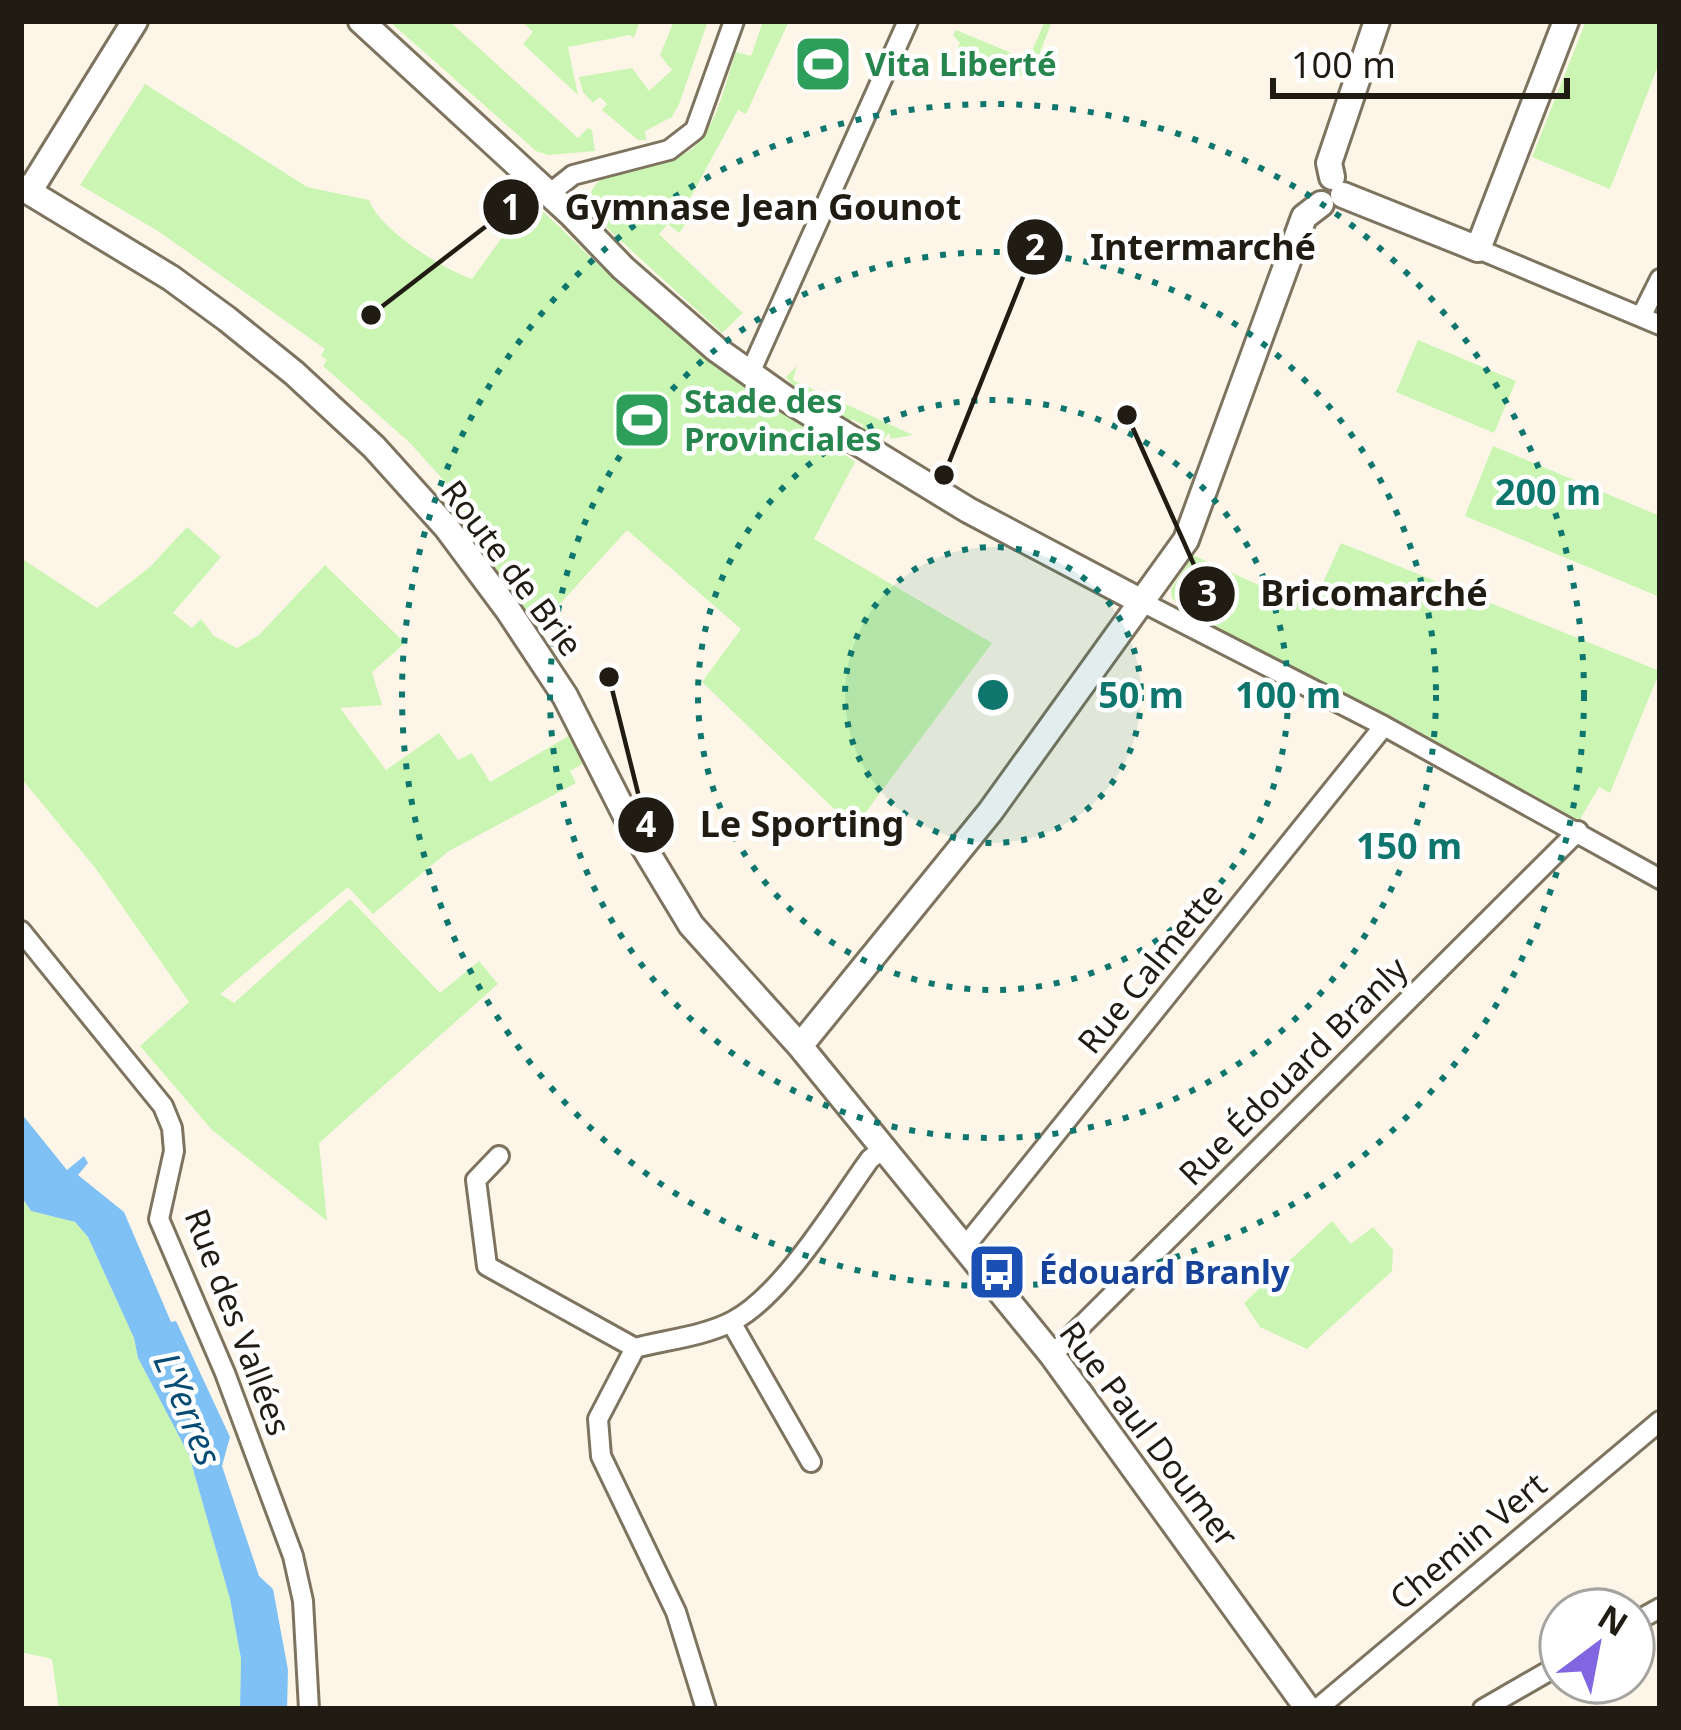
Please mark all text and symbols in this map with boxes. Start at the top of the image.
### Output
scale bar [1273,24,1567,98]
sports icon: Vita Liberté [792,33,854,95]
text: 100 m [1291,40,1396,89]
place label: Vita Liberté [865,41,1057,86]
callout: Gymnase Jean Gounot [481,171,985,243]
text: 1 [501,182,521,231]
text: Gymnase Jean Gounot [565,182,961,231]
callout: Intermarché [1005,211,1340,283]
text: 2 [1025,222,1045,271]
text: Intermarché [1090,222,1316,271]
place label: Stade des Provinciales [684,378,881,461]
sports icon: Stade des Provinciales [611,389,673,451]
text: 200 m [1495,467,1601,516]
street label: Route de Brie [431,470,593,665]
callout: Bricomarché [1177,558,1512,630]
text: 3 [1197,568,1217,617]
text: Bricomarché [1260,568,1488,617]
text: 50 m [1098,670,1184,719]
text: 100 m [1235,670,1341,719]
centre of rings [972,674,1014,716]
callout: Le Sporting [616,789,929,861]
text: 4 [636,799,656,848]
text: Le Sporting [700,799,904,848]
text: 150 m [1356,821,1462,870]
street label: Rue Calmette [1067,873,1233,1063]
street label: Rue Édouard Branly [1168,946,1417,1195]
street label: Rue des Vallées [175,1202,302,1442]
bus stop icon: Édouard Branly [966,1241,1028,1303]
place label: Édouard Branly [1039,1249,1290,1294]
street label: Rue Paul Doumer [1050,1312,1249,1556]
water label: L'Yerres [143,1345,234,1473]
street label: Chemin Vert [1380,1462,1556,1619]
north arrow [1537,1586,1657,1706]
text: N [1590,1594,1636,1646]

